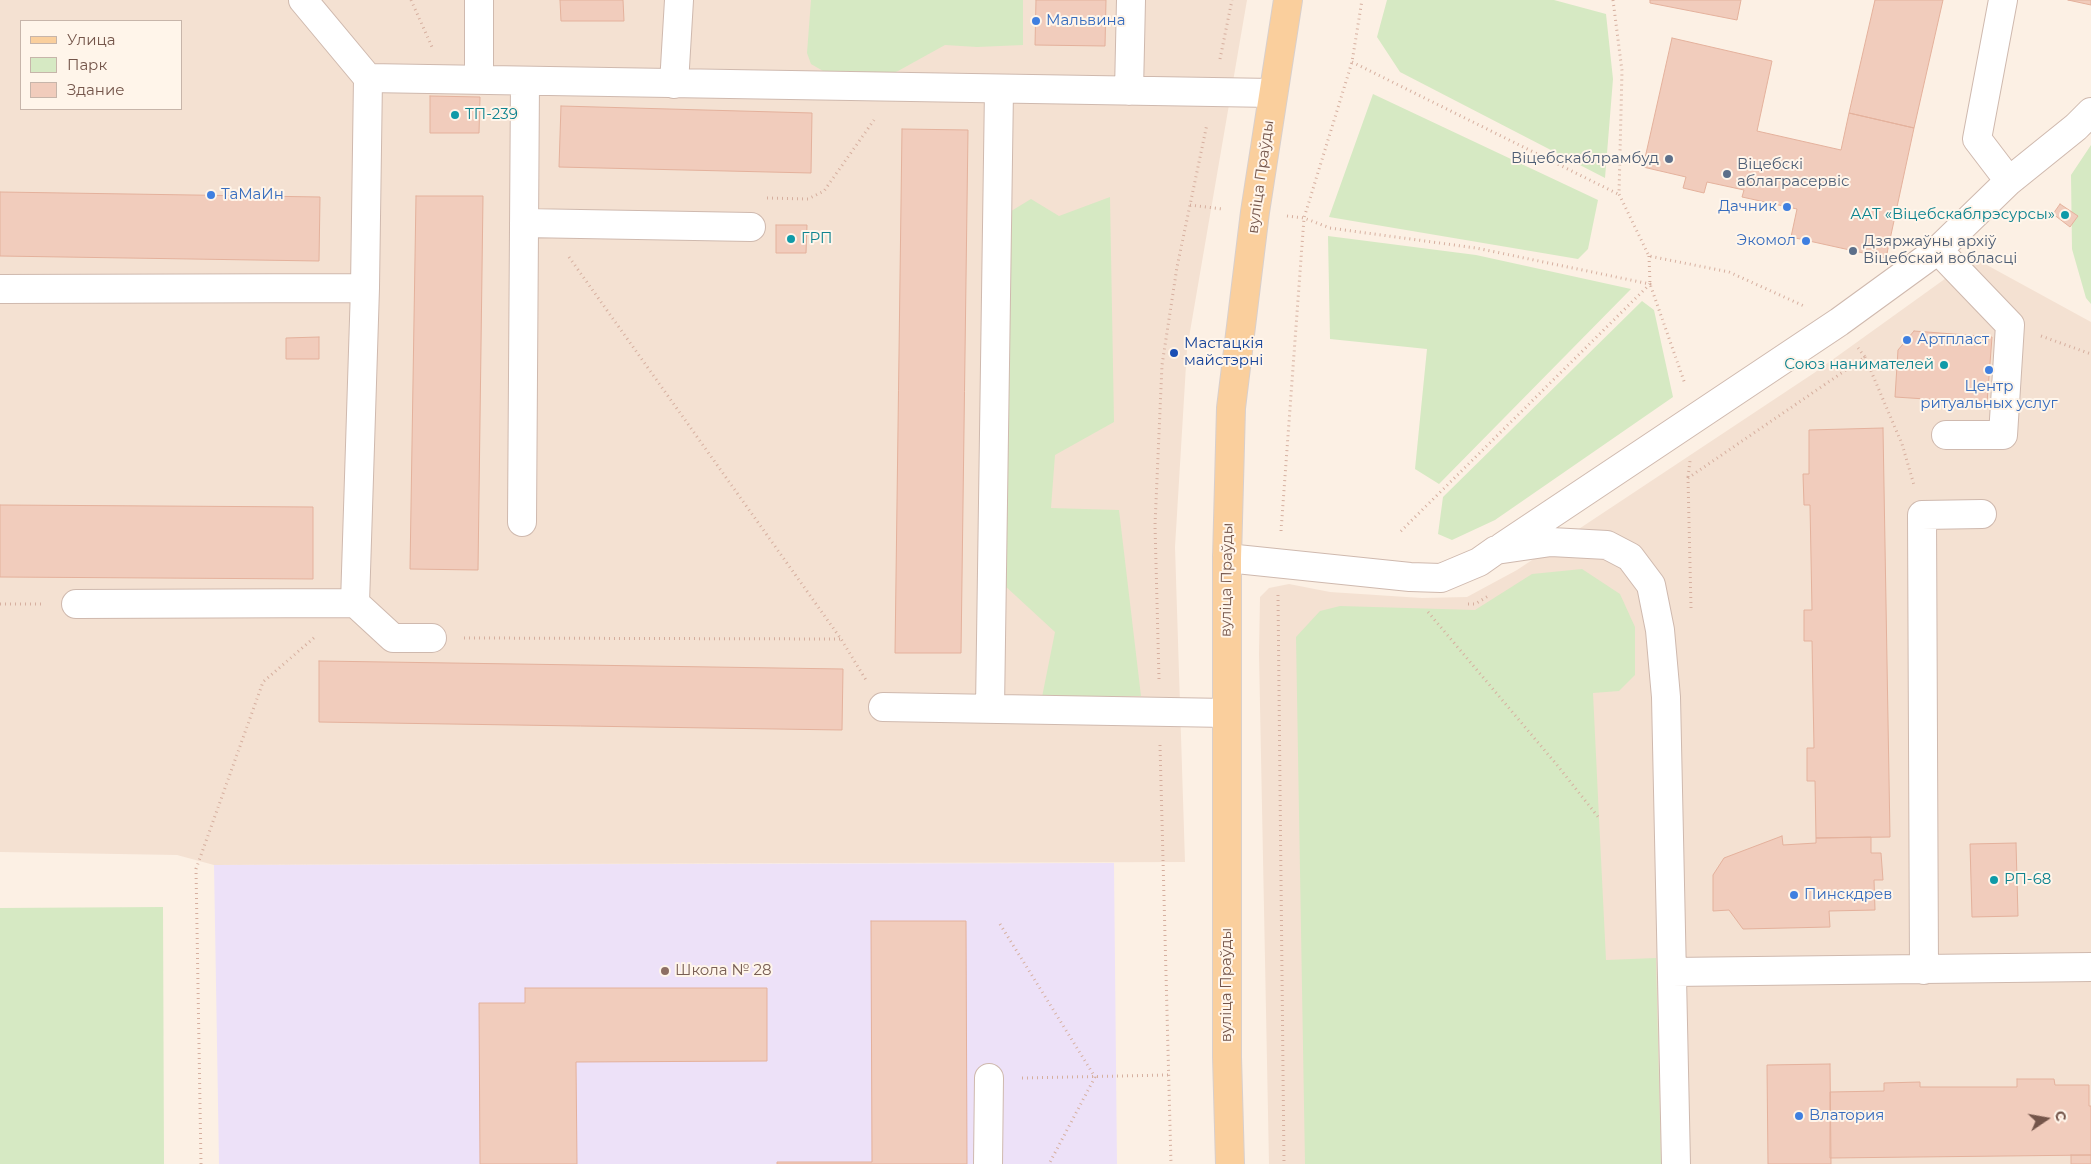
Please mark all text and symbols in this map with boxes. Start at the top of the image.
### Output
place label: Мальвина [1046,12,1125,30]
marker: Мальвина [1030,15,1042,27]
legend [20,20,182,110]
text: Улица [67,30,115,49]
text: Парк [67,55,107,74]
text: Здание [67,80,125,99]
place label: ТП-239 [465,106,518,124]
marker: ТП-239 [449,109,461,121]
street label: вуліца Праўды [1244,119,1278,235]
place label: Віцебскаблрамбуд [1511,150,1659,168]
marker: Віцебскаблрамбуд [1663,153,1675,165]
place label: Віцебскі аблаграсервіс [1737,156,1849,191]
marker: Віцебскі аблаграсервіс [1721,168,1733,180]
place label: ТаМаИн [221,186,284,204]
marker: ТаМаИн [205,189,217,201]
place label: Дачник [1718,198,1777,216]
marker: Дачник [1781,201,1793,213]
place label: ААТ «Віцебскаблрэсурсы» [1850,206,2055,224]
marker: ААТ «Віцебскаблрэсурсы» [2059,209,2071,221]
place label: ГРП [801,230,832,248]
place label: Экомол [1737,232,1796,250]
marker: ГРП [785,233,797,245]
place label: Дзяржаўны архіў Віцебскай вобласці [1863,233,2017,268]
marker: Экомол [1800,235,1812,247]
marker: Дзяржаўны архіў Віцебскай вобласці [1847,245,1859,257]
place label: Артпласт [1917,331,1989,349]
marker: Артпласт [1901,334,1913,346]
place label: Мастацкія майстэрні [1184,335,1263,370]
marker: Мастацкія майстэрні [1168,347,1180,359]
place label: Союз нанимателей [1784,356,1934,374]
marker: Союз нанимателей [1938,359,1950,371]
marker: Центр ритуальных услуг [1983,364,1995,376]
place label: Центр ритуальных услуг [1920,378,2058,413]
street label: вуліца Праўды [1217,523,1237,637]
place label: РП-68 [2004,871,2051,889]
marker: РП-68 [1988,874,2000,886]
place label: Пинскдрев [1804,886,1892,904]
marker: Пинскдрев [1788,889,1800,901]
street label: вуліца Праўды [1218,928,1236,1042]
place label: Школа № 28 [675,962,772,980]
marker: Школа № 28 [659,965,671,977]
north arrow [2021,1094,2071,1144]
place label: Влатория [1809,1107,1884,1125]
text: С [2051,1109,2071,1123]
marker: Влатория [1793,1110,1805,1122]

